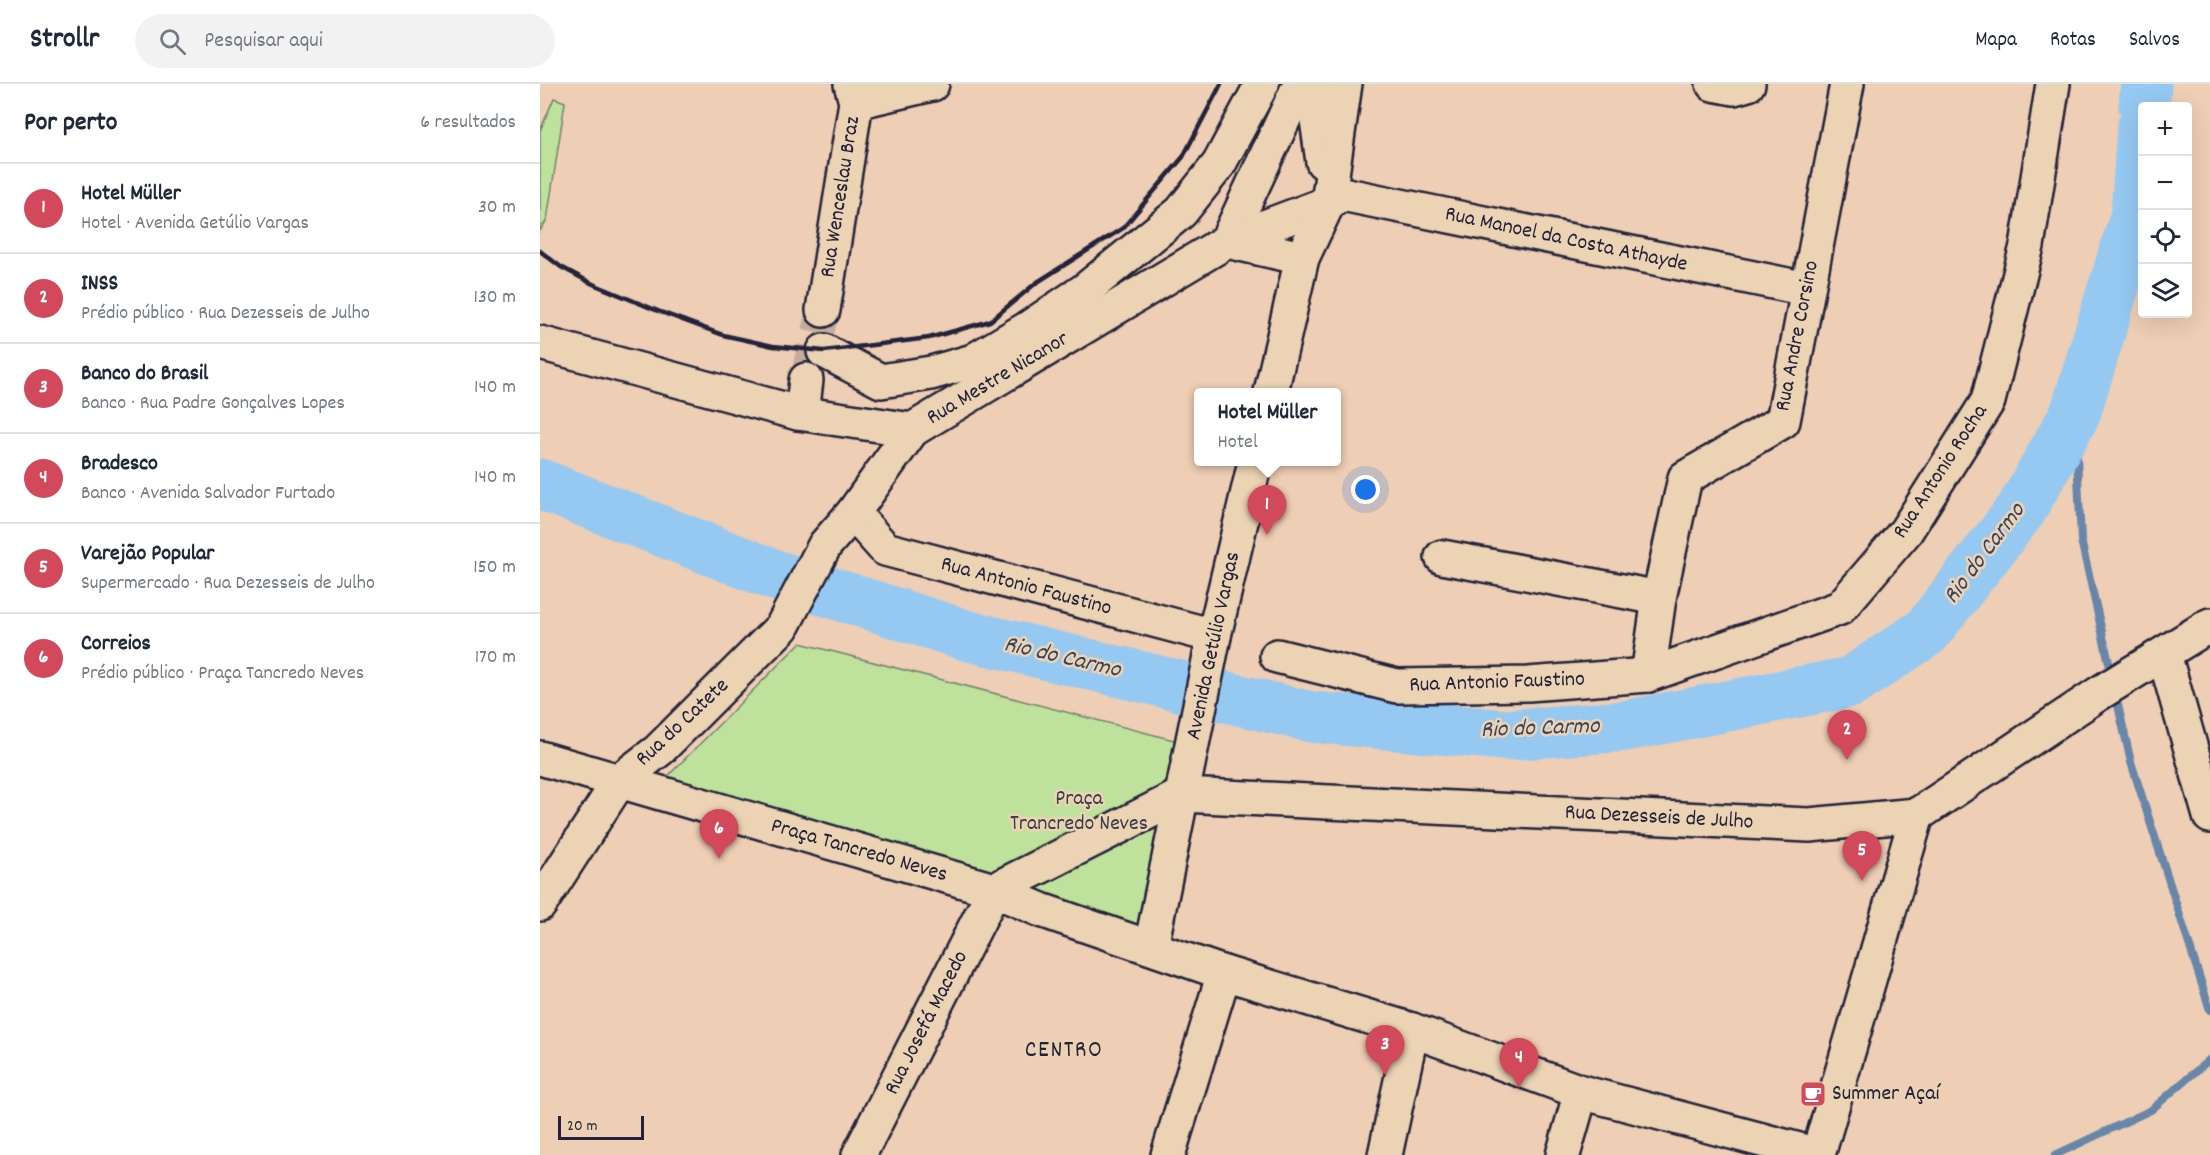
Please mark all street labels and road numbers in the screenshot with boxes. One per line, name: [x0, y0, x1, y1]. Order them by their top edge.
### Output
street label: Rua Wenceslau Braz: [813, 113, 869, 280]
street label: Rua Manoel da Costa Athayde: [1442, 199, 1690, 281]
street label: Rua Andre Corsino: [1768, 258, 1828, 414]
street label: Rua Mestre Nicanor: [921, 324, 1076, 434]
street label: Rua Antonio Rocha: [1886, 398, 1996, 545]
street label: Rua Antonio Faustino: [937, 549, 1115, 625]
street label: Avenida Getúlio Vargas: [1179, 549, 1249, 743]
street label: Rua Antonio Faustino: [1409, 664, 1585, 702]
street label: Rua do Catete: [629, 672, 737, 774]
street label: Rua Dezesseis de Julho: [1564, 798, 1754, 838]
street label: Praça Tancredo Neves: [767, 811, 951, 891]
street label: Rua Josefá Macedo: [877, 946, 977, 1100]

